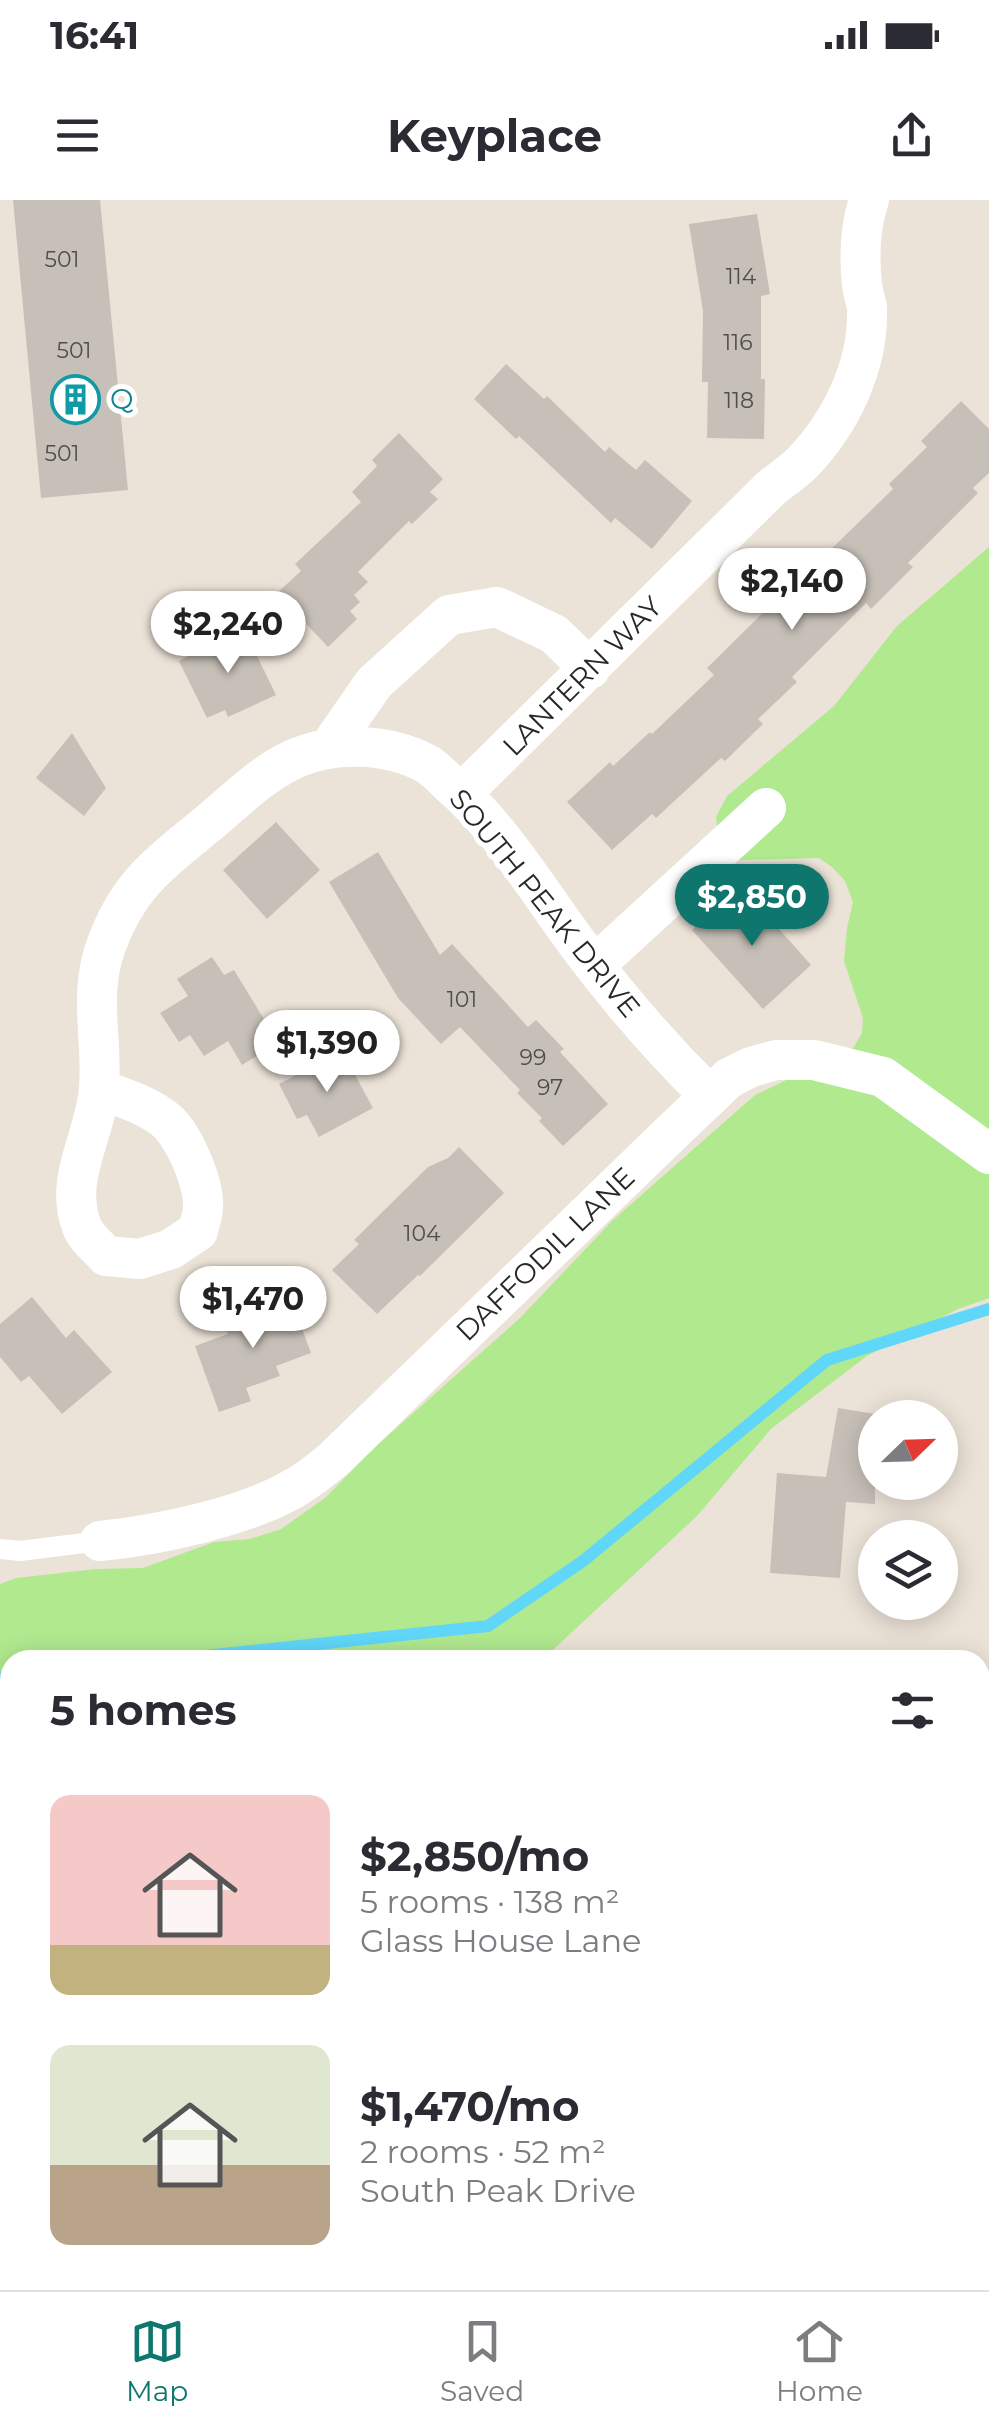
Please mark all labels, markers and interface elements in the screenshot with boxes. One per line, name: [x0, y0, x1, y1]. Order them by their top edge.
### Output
text: 16:41: [50, 12, 139, 59]
icon: menu: [50, 108, 105, 163]
text: Keyplace: [387, 108, 602, 163]
icon: share: [884, 108, 939, 163]
house number: 501: [45, 246, 79, 273]
house number: 114: [726, 263, 757, 290]
house number: 116: [723, 329, 753, 356]
house number: 501: [57, 337, 91, 364]
building icon: Q: [49, 373, 101, 425]
place label: Q: [110, 382, 134, 416]
house number: 118: [724, 387, 754, 414]
house number: 501: [45, 440, 79, 467]
pin: $2,140: [711, 548, 873, 633]
text: $2,140: [740, 561, 844, 600]
street label: LANTERN WAY: [495, 589, 669, 763]
pin: $2,240: [147, 591, 309, 676]
text: $2,240: [173, 604, 283, 643]
street label: SOUTH PEAK DRIVE: [442, 782, 648, 1024]
pin: $2,850: [671, 864, 833, 949]
text: $2,850: [697, 877, 807, 916]
house number: 101: [447, 986, 477, 1013]
pin: $1,390: [246, 1010, 408, 1095]
text: $1,390: [276, 1023, 378, 1062]
house number: 99: [520, 1044, 546, 1071]
house number: 97: [537, 1074, 563, 1101]
street label: DAFFODIL LANE: [449, 1160, 641, 1348]
house number: 104: [403, 1220, 441, 1247]
pin: $1,470: [172, 1266, 334, 1351]
text: $1,470: [202, 1279, 304, 1318]
north arrow: [858, 1400, 958, 1500]
map controls: [858, 1400, 958, 1620]
button: layers: [858, 1520, 958, 1620]
icon: filters: [885, 1683, 940, 1738]
text: 5 homes: [50, 1684, 237, 1736]
text: $2,850/mo: [360, 1830, 589, 1882]
icon: home: [130, 1835, 250, 1955]
text: 5 rooms · 138 m²: [360, 1882, 620, 1921]
text: Glass House Lane: [360, 1921, 641, 1960]
text: $1,470/mo: [360, 2080, 579, 2132]
icon: home: [130, 2085, 250, 2205]
text: 2 rooms · 52 m²: [360, 2132, 606, 2171]
text: South Peak Drive: [360, 2171, 636, 2210]
tab: Map: [126, 2314, 188, 2408]
tab: Saved: [440, 2314, 524, 2408]
tab: Home: [776, 2314, 863, 2408]

